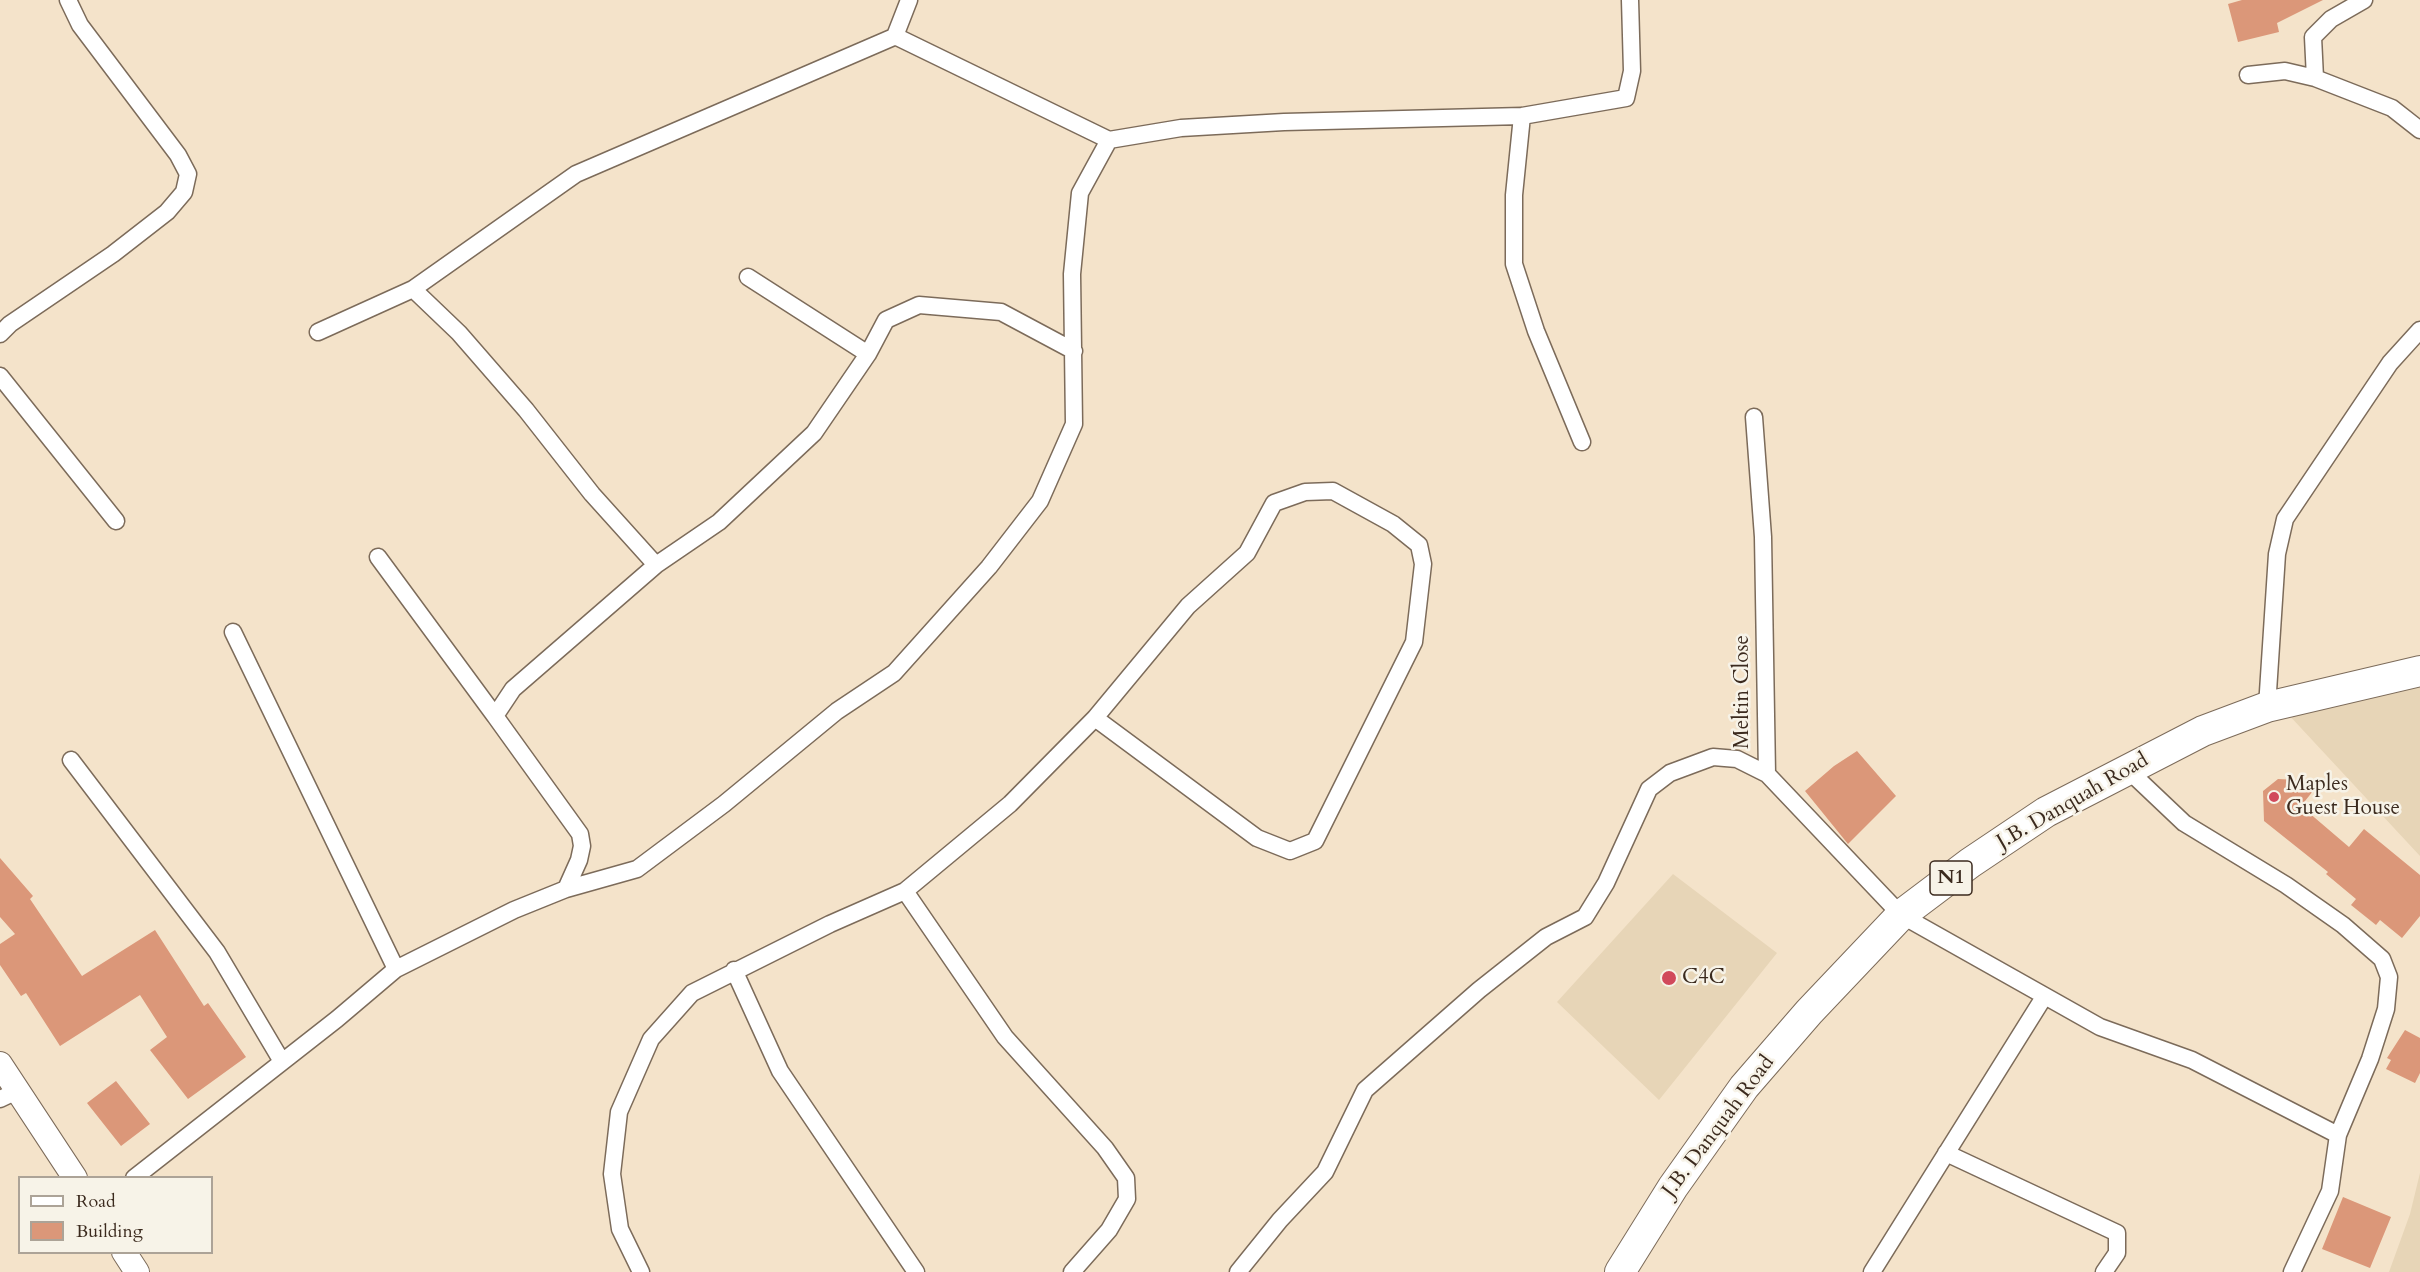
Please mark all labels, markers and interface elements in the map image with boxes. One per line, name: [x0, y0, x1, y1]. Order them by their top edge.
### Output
street label: Meltin Close: [1730, 635, 1756, 749]
street label: J.B. Danquah Road: [1993, 748, 2153, 856]
place label: Maples Guest House: [2286, 772, 2400, 822]
marker: Maples Guest House: [2267, 790, 2281, 804]
road number: N1: [1930, 861, 1972, 895]
place label: C4C: [1682, 965, 1725, 991]
marker: C4C: [1660, 969, 1678, 987]
street label: J.B. Danquah Road: [1658, 1051, 1780, 1203]
legend: [18, 1176, 213, 1254]
text: Road: [76, 1189, 116, 1214]
text: Building: [76, 1219, 143, 1244]

